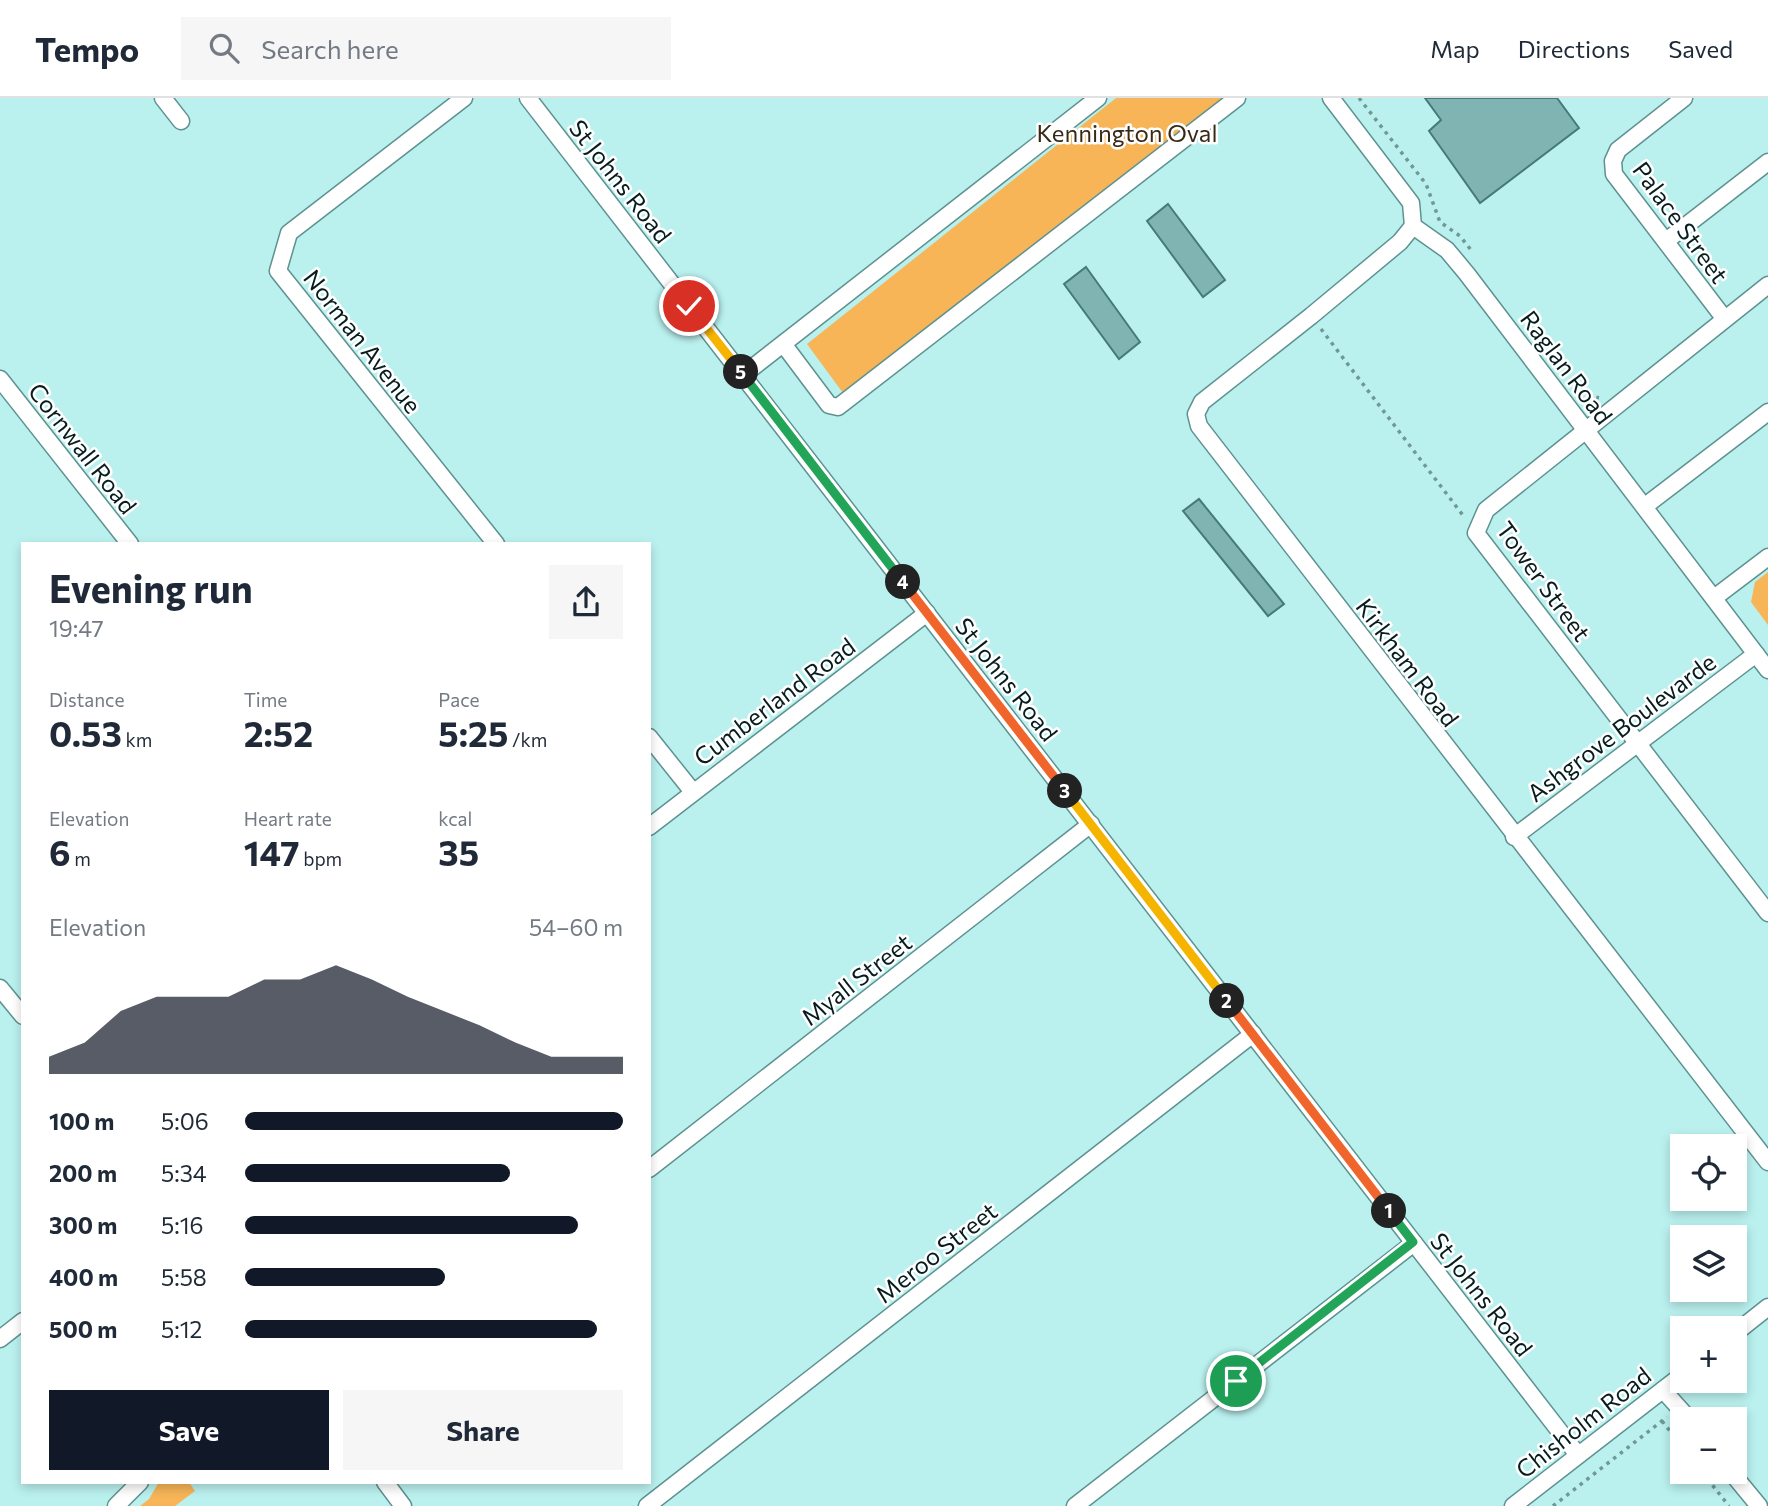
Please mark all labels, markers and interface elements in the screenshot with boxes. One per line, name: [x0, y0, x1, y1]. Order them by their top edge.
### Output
search box: [181, 17, 671, 80]
text: Tempo: [35, 28, 139, 69]
icon: search: [205, 29, 243, 67]
text: Search here: [261, 33, 399, 64]
text: Map: [1430, 34, 1480, 63]
text: Directions: [1518, 34, 1630, 63]
text: Saved: [1668, 34, 1733, 63]
street label: St Johns Road: [564, 113, 678, 249]
park label: Kennington Oval: [1036, 118, 1218, 147]
street label: Palace Street: [1627, 156, 1735, 289]
street label: Norman Avenue: [298, 264, 428, 418]
pin: [659, 276, 719, 336]
icon: check: [670, 287, 708, 325]
street label: Raglan Road: [1515, 305, 1619, 429]
pin: 5: [724, 354, 758, 390]
text: 5: [735, 360, 746, 383]
street label: Cornwall Road: [23, 377, 143, 519]
street label: Tower Street: [1491, 515, 1597, 647]
text: Evening run: [49, 564, 253, 611]
pin: 4: [886, 564, 920, 600]
button: share: [549, 565, 623, 639]
text: 4: [897, 570, 908, 593]
street label: Kirkham Road: [1350, 592, 1466, 732]
street label: St Johns Road: [950, 611, 1064, 747]
text: 19:47: [49, 614, 104, 642]
street label: Cumberland Road: [688, 631, 860, 771]
street label: Ashgrove Boulevarde: [1521, 647, 1721, 807]
text: Distance: [49, 688, 125, 711]
text: Time: [244, 688, 287, 711]
text: Pace: [438, 688, 480, 711]
text: 0.53: [49, 711, 122, 754]
text: 2:52: [244, 711, 313, 754]
text: 5:25: [438, 711, 508, 754]
text: km: [122, 728, 152, 751]
text: /km: [508, 728, 547, 751]
pin: 3: [1048, 774, 1082, 808]
text: 3: [1059, 779, 1070, 802]
text: Elevation: [49, 807, 129, 830]
text: Heart rate: [244, 807, 332, 830]
text: kcal: [438, 807, 472, 830]
text: 6: [49, 830, 71, 873]
text: 147: [244, 830, 300, 873]
text: 35: [438, 830, 479, 873]
text: m: [71, 847, 91, 870]
text: bpm: [300, 847, 342, 870]
text: Elevation: [49, 913, 146, 941]
text: 54–60 m: [529, 913, 623, 941]
street label: Myall Street: [795, 927, 917, 1031]
pin: 2: [1210, 984, 1244, 1018]
text: 2: [1221, 989, 1232, 1012]
text: 100 m: [49, 1107, 114, 1135]
text: 5:06: [161, 1107, 209, 1135]
map controls: [1670, 1134, 1747, 1484]
button: locate: [1670, 1134, 1747, 1211]
text: 200 m: [49, 1159, 117, 1187]
text: 5:34: [161, 1159, 207, 1187]
pin: 1: [1372, 1194, 1406, 1228]
street label: Meroo Street: [870, 1196, 1003, 1308]
text: 1: [1384, 1199, 1393, 1222]
text: 300 m: [49, 1211, 117, 1239]
text: 5:16: [161, 1211, 203, 1239]
button: layers: [1670, 1225, 1747, 1302]
street label: St Johns Road: [1425, 1226, 1539, 1362]
text: 400 m: [49, 1263, 118, 1291]
text: 5:58: [161, 1263, 207, 1291]
text: 500 m: [49, 1315, 117, 1343]
text: 5:12: [161, 1315, 202, 1343]
button: +: [1670, 1316, 1747, 1393]
pin: [1206, 1351, 1266, 1411]
street label: Chisholm Road: [1510, 1360, 1656, 1484]
icon: arrive: [1217, 1362, 1255, 1400]
button: Save: [49, 1390, 329, 1470]
button: Share: [343, 1390, 623, 1470]
button: −: [1670, 1407, 1747, 1484]

